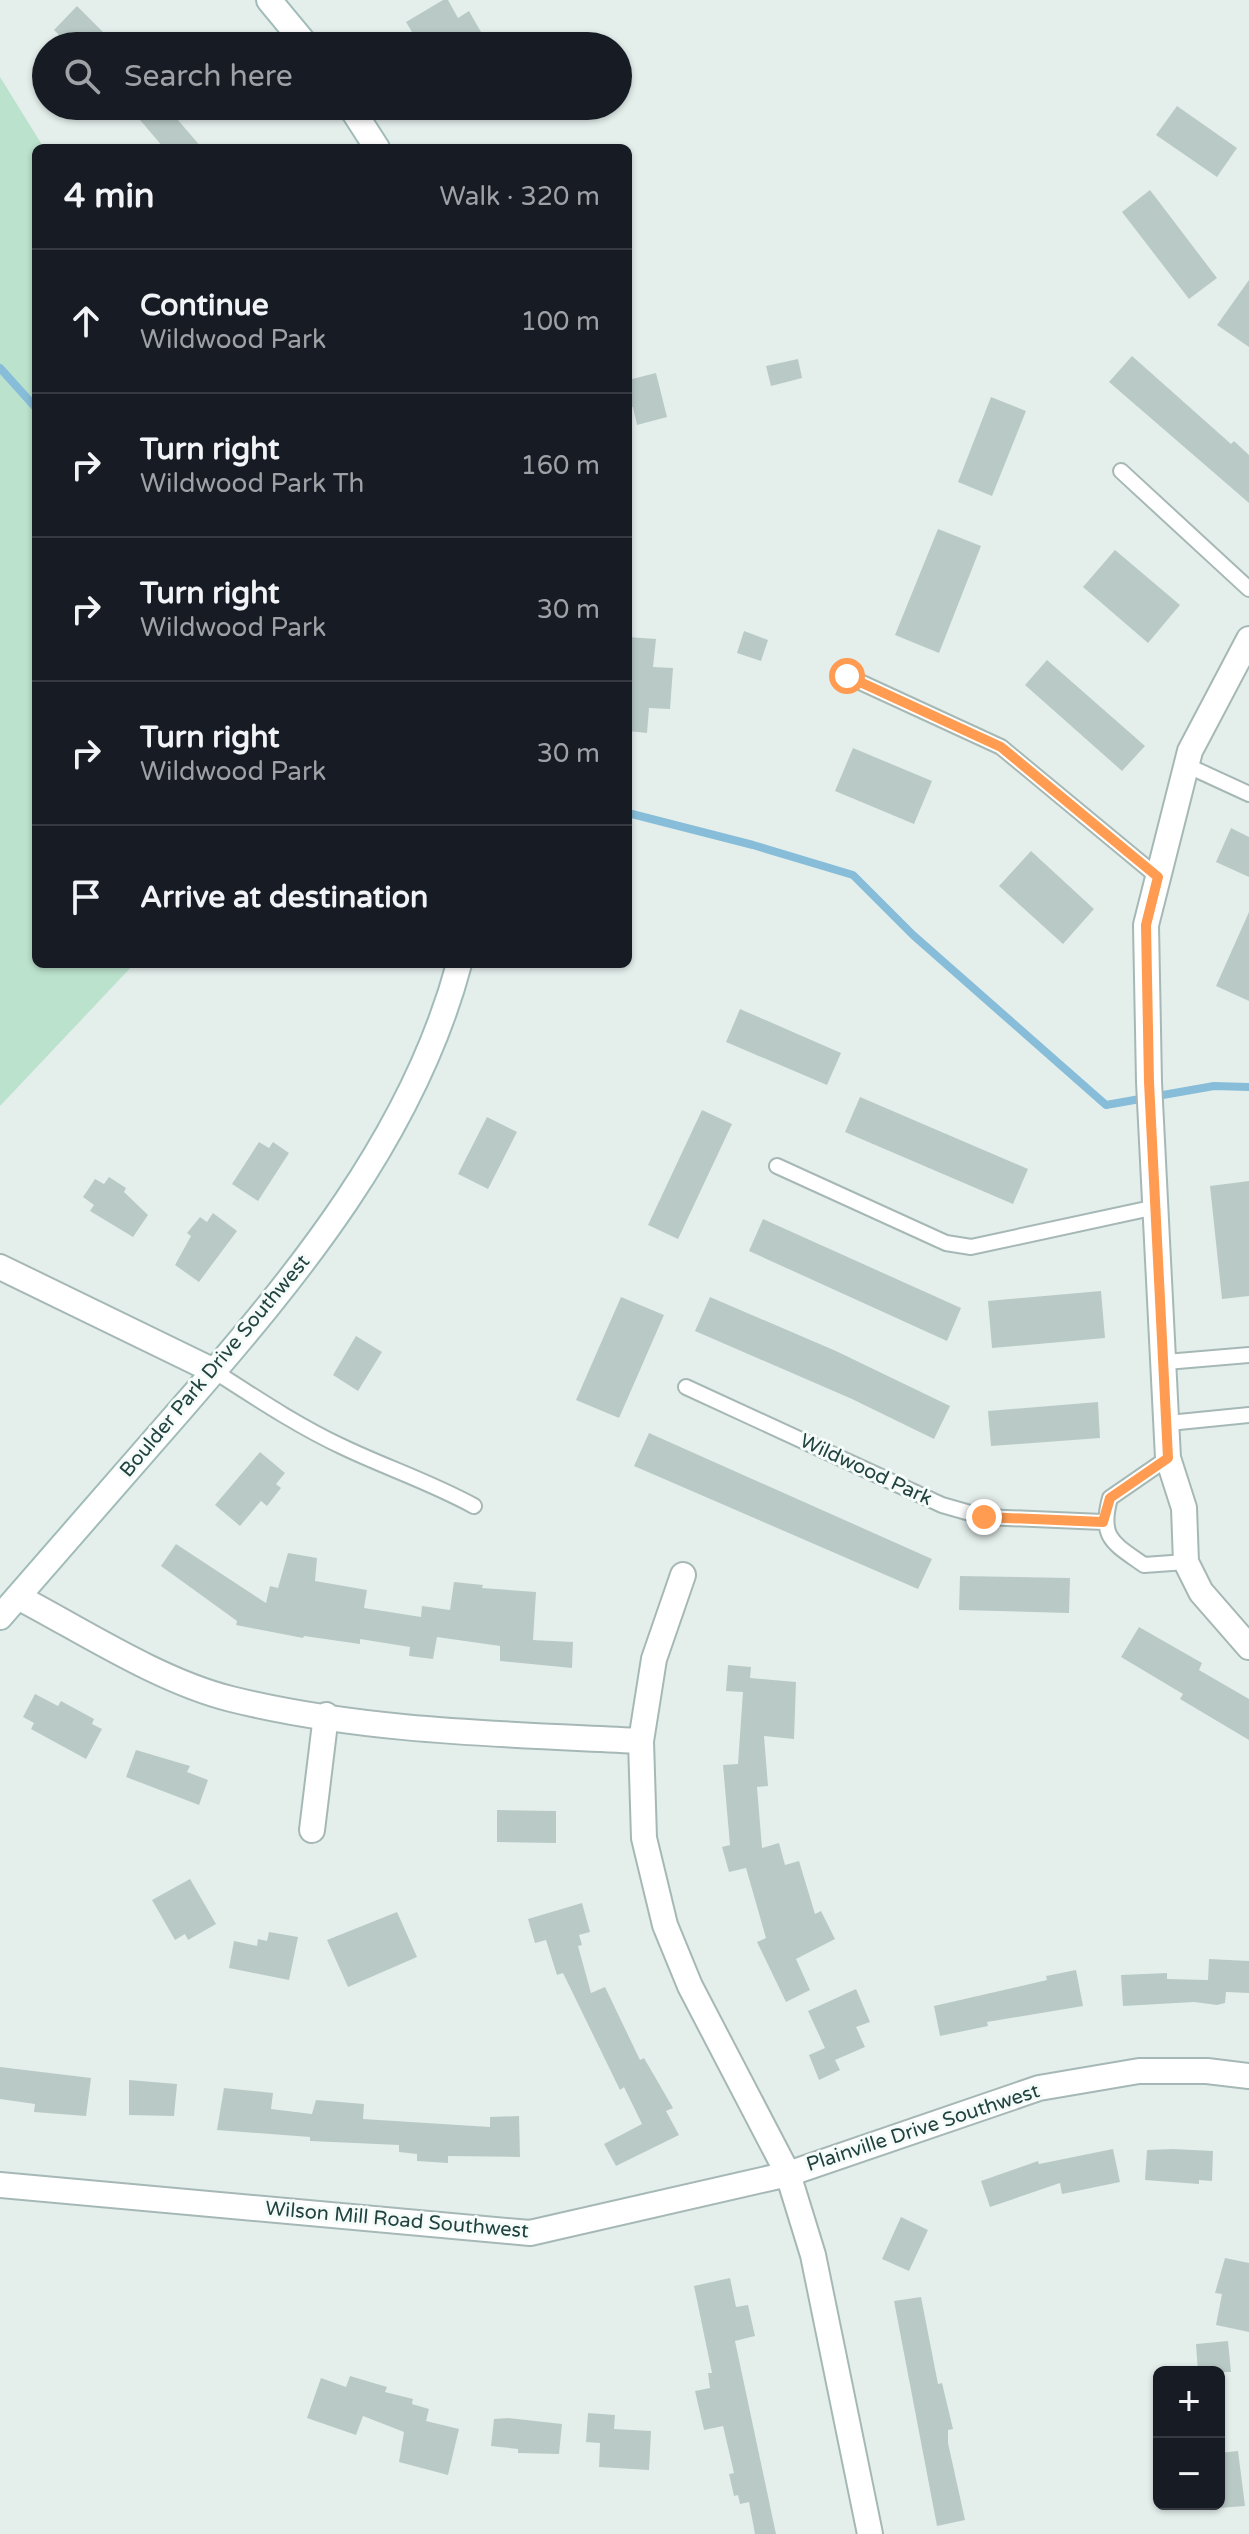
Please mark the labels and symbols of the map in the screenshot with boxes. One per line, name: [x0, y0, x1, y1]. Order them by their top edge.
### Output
route start: [829, 658, 865, 694]
street label: Boulder Park Drive Southwest: [115, 1250, 315, 1482]
street label: Wildwood Park: [796, 1429, 936, 1511]
route end: [966, 1499, 1002, 1535]
street label: Plainville Drive Southwest: [803, 2079, 1043, 2177]
street label: Wilson Mill Road Southwest: [264, 2197, 530, 2244]

